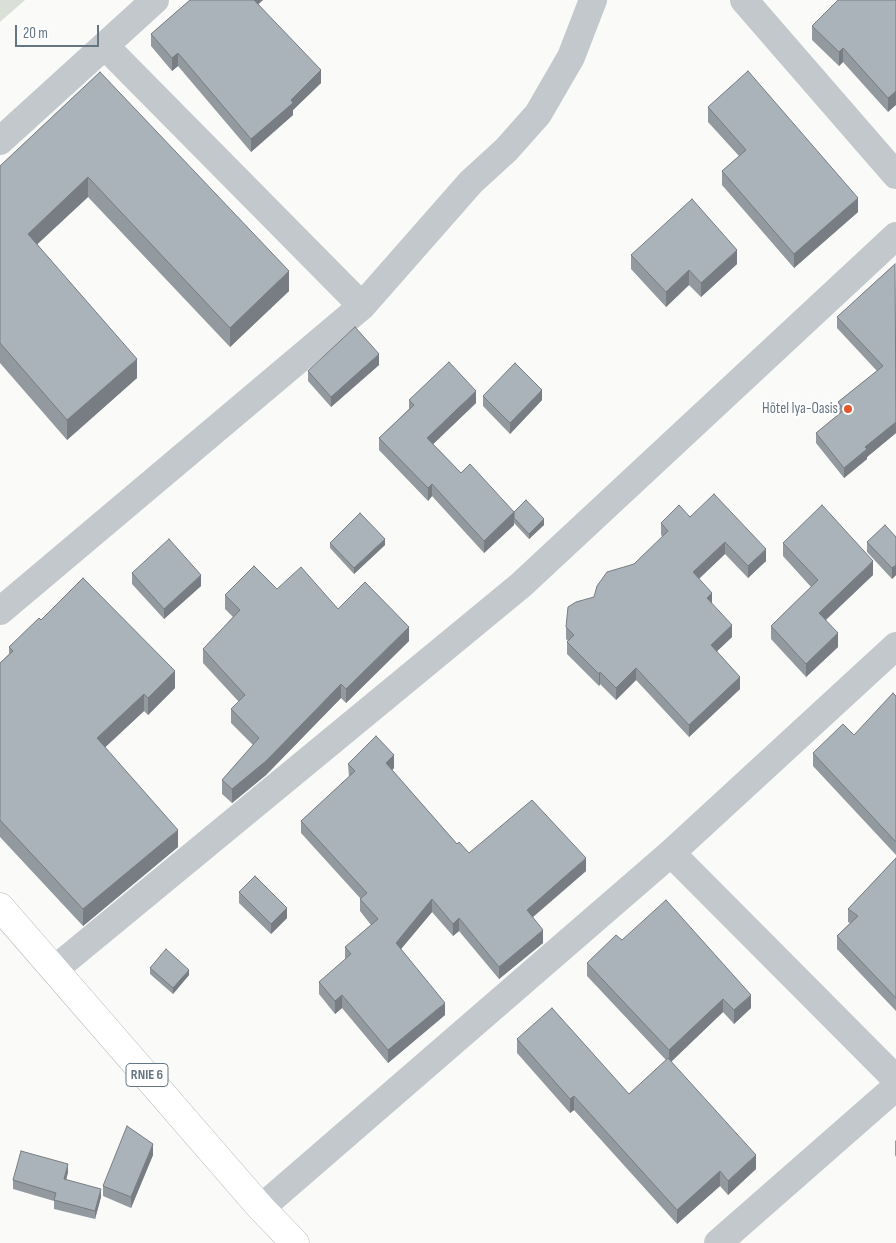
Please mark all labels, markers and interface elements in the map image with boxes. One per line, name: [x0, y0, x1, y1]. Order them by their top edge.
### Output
scale bar: [18, 15, 101, 47]
text: 20 m: [23, 24, 48, 43]
place label: Hôtel Iya-Oasis: [762, 400, 838, 418]
marker: Hôtel Iya-Oasis: [842, 403, 854, 415]
road number: RNIE 6: [126, 1064, 168, 1086]

